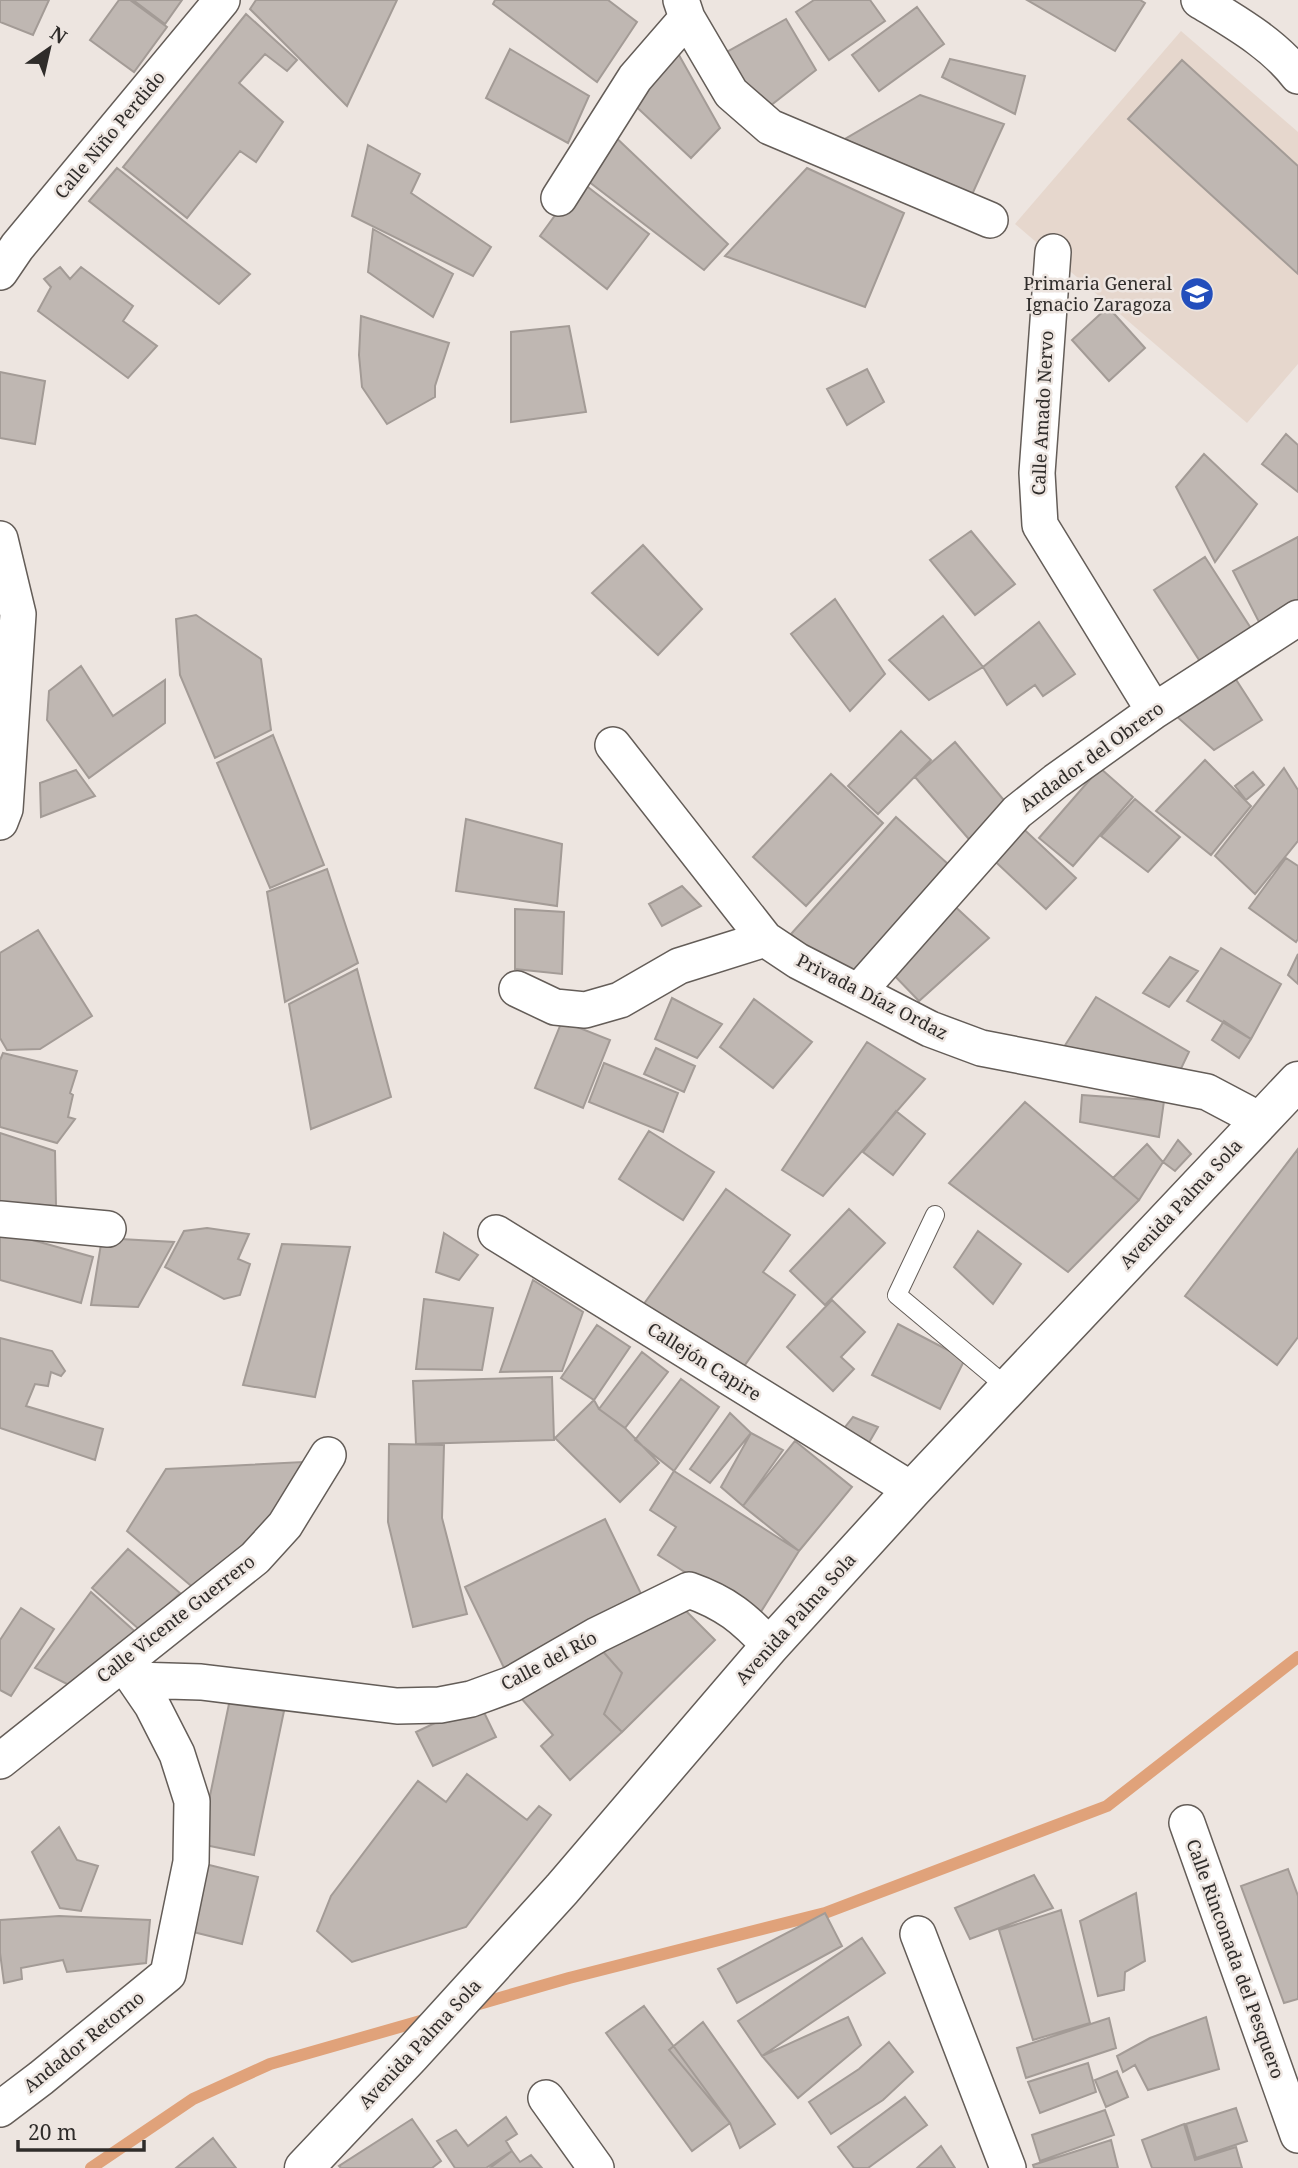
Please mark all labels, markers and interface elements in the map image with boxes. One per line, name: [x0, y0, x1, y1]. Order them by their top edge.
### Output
north arrow: [14, 14, 84, 84]
text: N: [45, 20, 72, 50]
street label: Calle Niño Perdido: [49, 65, 170, 203]
place label: Primaria General Ignacio Zaragoza: [1023, 271, 1172, 316]
school or university icon: Primaria General Ignacio Zaragoza: [1178, 275, 1216, 313]
street label: Calle Amado Nervo: [1026, 330, 1058, 496]
street label: Andador del Obrero: [1015, 696, 1168, 817]
street label: Privada Díaz Ordaz: [793, 948, 952, 1045]
street label: Avenida Palma Sola: [1114, 1133, 1247, 1273]
street label: Callejón Capire: [643, 1316, 766, 1406]
street label: Avenida Palma Sola: [730, 1547, 861, 1689]
street label: Calle Vicente Guerrero: [91, 1549, 259, 1688]
street label: Calle del Río: [496, 1625, 601, 1695]
street label: Calle Rinconada del Pesquero: [1181, 1836, 1291, 2082]
street label: Avenida Palma Sola: [353, 1973, 486, 2113]
street label: Andador Retorno: [18, 1985, 149, 2097]
scale bar: [18, 2108, 144, 2152]
text: 20 m: [28, 2118, 77, 2146]

